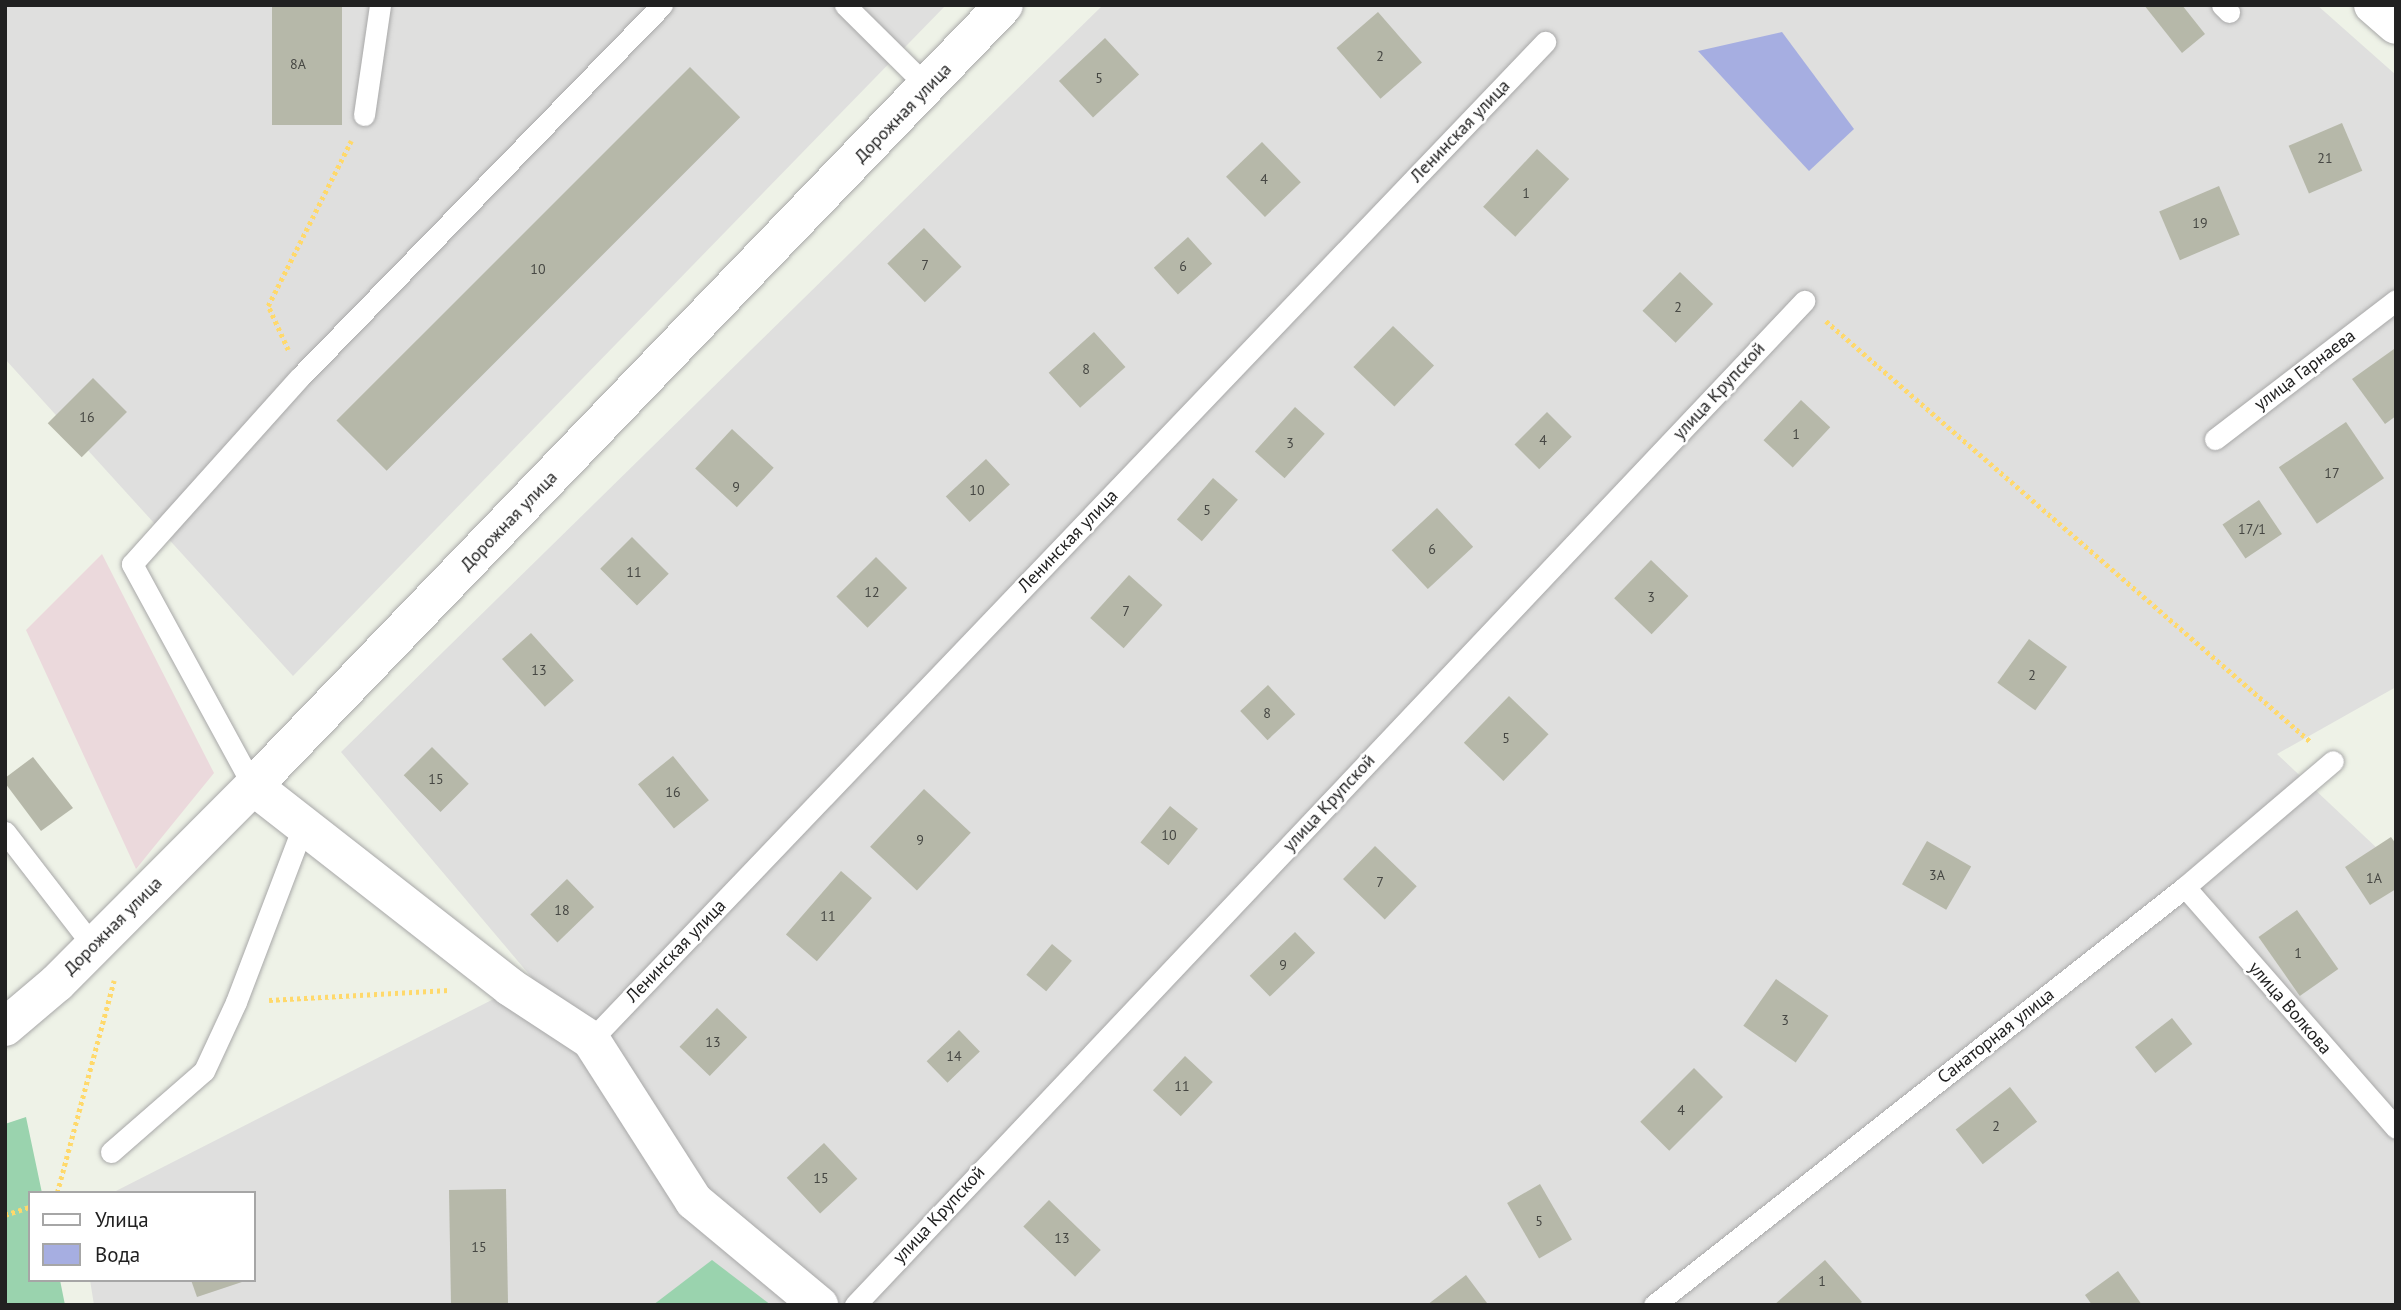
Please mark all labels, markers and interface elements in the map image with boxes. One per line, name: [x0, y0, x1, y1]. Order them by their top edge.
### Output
house number: 2: [1376, 48, 1384, 64]
house number: 8А: [290, 56, 306, 72]
street label: Дорожная улица: [850, 59, 956, 167]
house number: 5: [1095, 70, 1103, 86]
street label: Ленинская улица: [1406, 75, 1514, 187]
house number: 21: [2317, 150, 2333, 166]
house number: 4: [1260, 171, 1268, 187]
house number: 1: [1522, 185, 1530, 201]
house number: 19: [2192, 215, 2208, 231]
house number: 7: [921, 257, 929, 273]
house number: 6: [1179, 258, 1187, 274]
house number: 10: [530, 261, 546, 277]
house number: 2: [1674, 299, 1682, 315]
street label: улица Гарнаева: [2250, 325, 2360, 415]
street label: улица Крупской: [1668, 338, 1770, 444]
house number: 8: [1082, 361, 1090, 377]
house number: 16: [79, 409, 95, 425]
house number: 1: [1792, 426, 1800, 442]
house number: 4: [1539, 432, 1547, 448]
house number: 3: [1286, 435, 1294, 451]
house number: 17: [2324, 465, 2340, 481]
street label: Дорожная улица: [456, 467, 562, 575]
house number: 9: [732, 479, 740, 495]
house number: 10: [969, 482, 985, 498]
street label: Ленинская улица: [1014, 485, 1122, 597]
house number: 5: [1203, 502, 1211, 518]
house number: 17/1: [2238, 521, 2266, 537]
house number: 6: [1428, 541, 1436, 557]
house number: 11: [626, 564, 642, 580]
house number: 12: [864, 584, 880, 600]
house number: 3: [1647, 589, 1655, 605]
house number: 7: [1122, 603, 1130, 619]
house number: 13: [531, 662, 547, 678]
house number: 2: [2028, 667, 2036, 683]
house number: 8: [1263, 705, 1271, 721]
house number: 5: [1502, 730, 1510, 746]
street label: улица Крупской: [1278, 750, 1380, 856]
house number: 15: [428, 771, 444, 787]
house number: 16: [665, 784, 681, 800]
house number: 10: [1161, 827, 1177, 843]
house number: 9: [916, 832, 924, 848]
house number: 3А: [1929, 867, 1945, 883]
house number: 1А: [2366, 870, 2382, 886]
street label: Дорожная улица: [59, 872, 167, 980]
house number: 7: [1376, 874, 1384, 890]
street label: Ленинская улица: [622, 895, 730, 1007]
house number: 18: [554, 902, 570, 918]
house number: 11: [820, 908, 836, 924]
house number: 1: [2294, 945, 2302, 961]
house number: 9: [1279, 957, 1287, 973]
street label: улица Волкова: [2244, 957, 2336, 1059]
street label: Санаторная улица: [1933, 984, 2059, 1088]
house number: 3: [1781, 1012, 1789, 1028]
house number: 13: [705, 1034, 721, 1050]
house number: 14: [946, 1048, 962, 1064]
house number: 11: [1174, 1078, 1190, 1094]
house number: 4: [1677, 1102, 1685, 1118]
house number: 2: [1992, 1118, 2000, 1134]
street label: улица Крупской: [888, 1162, 990, 1268]
house number: 15: [813, 1170, 829, 1186]
legend: [28, 1191, 256, 1282]
text: Улица: [95, 1206, 149, 1233]
house number: 5: [1535, 1213, 1543, 1229]
house number: 13: [1054, 1230, 1070, 1246]
house number: 15: [471, 1239, 487, 1255]
text: Вода: [95, 1241, 140, 1268]
house number: 1: [1818, 1273, 1826, 1289]

